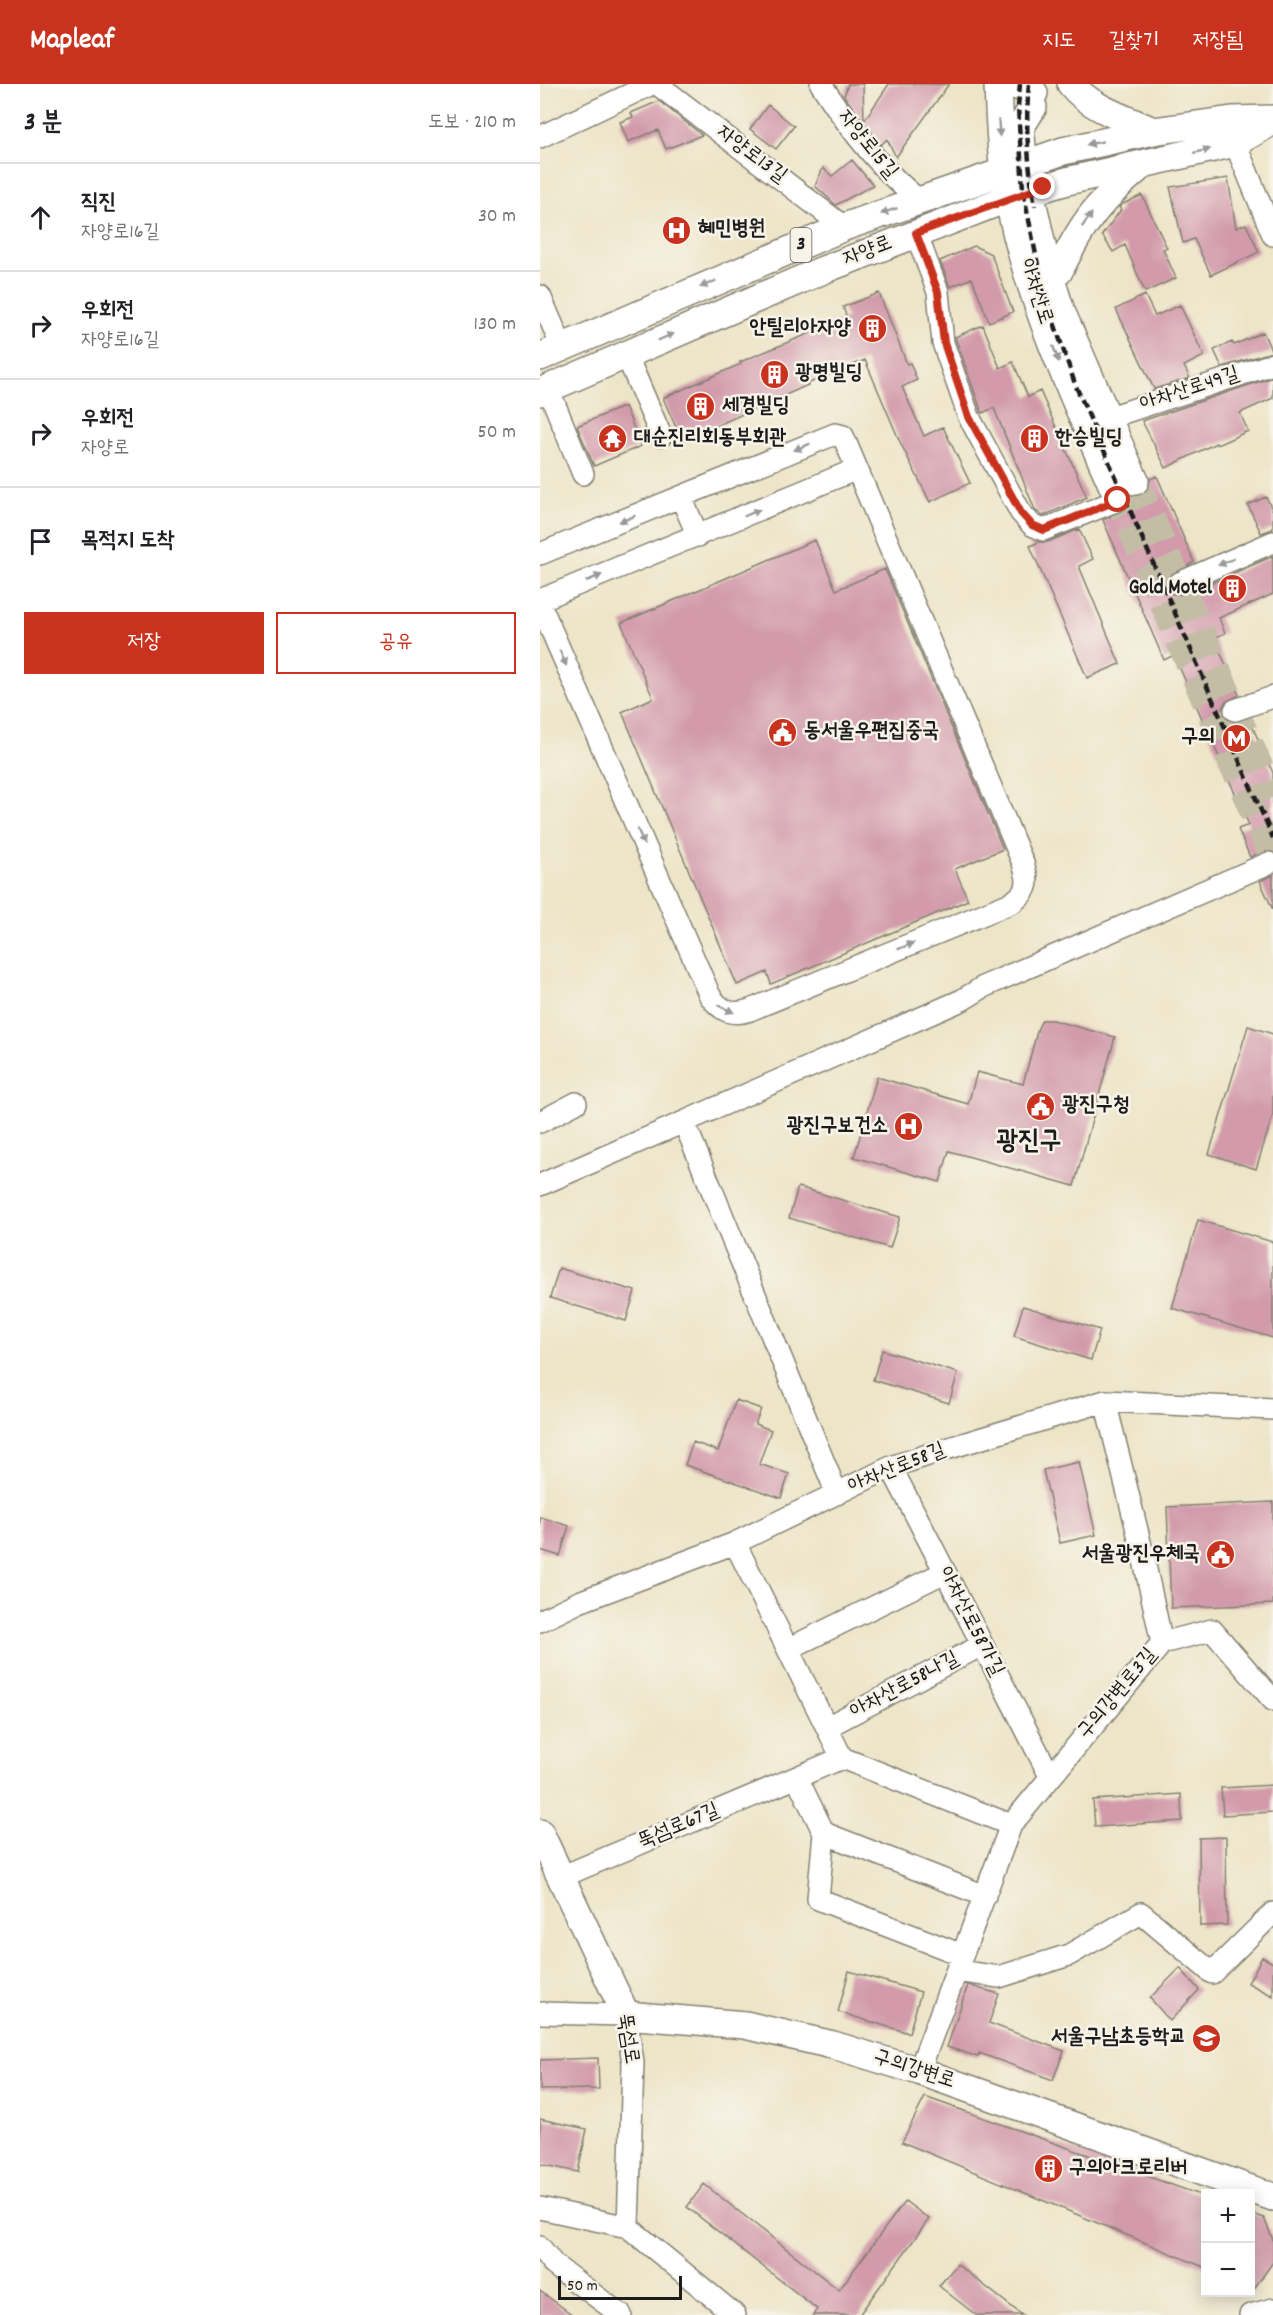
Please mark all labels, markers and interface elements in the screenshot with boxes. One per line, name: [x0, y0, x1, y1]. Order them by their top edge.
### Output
text: Mapleaf: [30, 22, 114, 62]
text: 지도: [1042, 27, 1076, 57]
text: 길찾기: [1109, 27, 1159, 57]
text: 저장됨: [1192, 27, 1243, 57]
street label: 자양로15길: [830, 104, 904, 186]
text: 3 분: [24, 105, 62, 142]
text: 도보 · 210 m: [428, 109, 516, 137]
street label: 자양로13길: [709, 118, 793, 192]
one-way arrow: [995, 118, 1004, 137]
one-way arrow: [1086, 139, 1105, 149]
one-way arrow: [1193, 145, 1211, 155]
route end: [1029, 173, 1055, 199]
text: 직진: [81, 188, 116, 219]
icon: ahead: [24, 201, 57, 234]
text: 30 m: [478, 203, 516, 231]
one-way arrow: [880, 207, 898, 217]
one-way arrow: [1081, 212, 1093, 228]
hospital icon: 혜민병원: [661, 214, 693, 246]
place label: 혜민병원: [697, 215, 766, 245]
text: 자양로16길: [81, 219, 160, 247]
road number: 3: [790, 228, 812, 262]
street label: 자양로: [839, 229, 897, 275]
street label: 아차산로: [1010, 255, 1060, 329]
one-way arrow: [699, 279, 717, 289]
text: 우회전: [81, 296, 134, 327]
icon: right: [24, 309, 57, 342]
text: 130 m: [474, 311, 516, 339]
building icon: 안틸리아자양: [856, 313, 888, 345]
place label: 안틸리아자양: [750, 314, 851, 344]
text: 자양로16길: [81, 327, 160, 355]
one-way arrow: [657, 332, 675, 341]
one-way arrow: [1052, 345, 1062, 363]
building icon: 광명빌딩: [758, 358, 790, 390]
place label: 광명빌딩: [795, 359, 863, 389]
street label: 아차산로49길: [1136, 360, 1244, 420]
building icon: 세경빌딩: [685, 391, 717, 423]
place label: 세경빌딩: [722, 392, 790, 422]
text: 우회전: [81, 404, 134, 435]
icon: right: [24, 417, 57, 450]
text: 50 m: [478, 419, 516, 447]
temple icon: 대순진리회동부회관: [597, 423, 629, 455]
building icon: 한승빌딩: [1018, 423, 1050, 455]
place label: 대순진리회동부회관: [634, 424, 786, 454]
place label: 한승빌딩: [1054, 424, 1123, 454]
text: 자양로: [81, 435, 129, 463]
one-way arrow: [793, 443, 811, 452]
route start: [1104, 486, 1130, 512]
one-way arrow: [743, 509, 760, 518]
one-way arrow: [618, 515, 636, 524]
icon: arrive: [24, 525, 57, 558]
text: 목적지 도착: [81, 526, 175, 557]
one-way arrow: [1217, 557, 1235, 567]
one-way arrow: [585, 573, 603, 582]
building icon: Gold Motel: [1217, 573, 1249, 605]
place label: Gold Motel: [1129, 574, 1213, 604]
button: 저장: [24, 612, 264, 674]
button: 공유: [276, 612, 516, 674]
one-way arrow: [559, 649, 569, 667]
public building icon: 동서울우편집중국: [767, 716, 799, 748]
place label: 동서울우편집중국: [804, 717, 939, 747]
metro station icon: 구의: [1220, 722, 1252, 754]
place label: 구의: [1181, 723, 1215, 753]
one-way arrow: [637, 828, 646, 846]
one-way arrow: [897, 941, 915, 950]
one-way arrow: [717, 1004, 735, 1014]
public building icon: 광진구청: [1025, 1090, 1057, 1122]
place label: 광진구청: [1062, 1091, 1130, 1121]
hospital icon: 광진구보건소: [893, 1111, 925, 1143]
place label: 광진구보건소: [787, 1112, 888, 1142]
district label: 광진구: [996, 1123, 1062, 1162]
street label: 아차산로58길: [844, 1436, 950, 1502]
public building icon: 서울광진우체국: [1205, 1539, 1237, 1571]
place label: 서울광진우체국: [1082, 1540, 1200, 1570]
street label: 아차산로58가길: [929, 1562, 1011, 1682]
street label: 구의강변로3길: [1071, 1642, 1165, 1746]
street label: 아차산로58나길: [845, 1645, 965, 1727]
street label: 뚝섬로67길: [634, 1796, 724, 1858]
street label: 뚝섬로: [608, 2012, 646, 2066]
school or university icon: 서울구남초등학교: [1191, 2022, 1223, 2054]
place label: 서울구남초등학교: [1051, 2023, 1186, 2053]
street label: 구의강변로: [869, 2043, 959, 2097]
building icon: 구의아크로리버: [1032, 2153, 1064, 2185]
place label: 구의아크로리버: [1069, 2154, 1187, 2184]
map controls: [1201, 2189, 1255, 2297]
button: +: [1201, 2189, 1255, 2243]
button: −: [1201, 2243, 1255, 2297]
scale bar: [558, 2273, 682, 2300]
text: 50 m: [567, 2275, 598, 2298]

